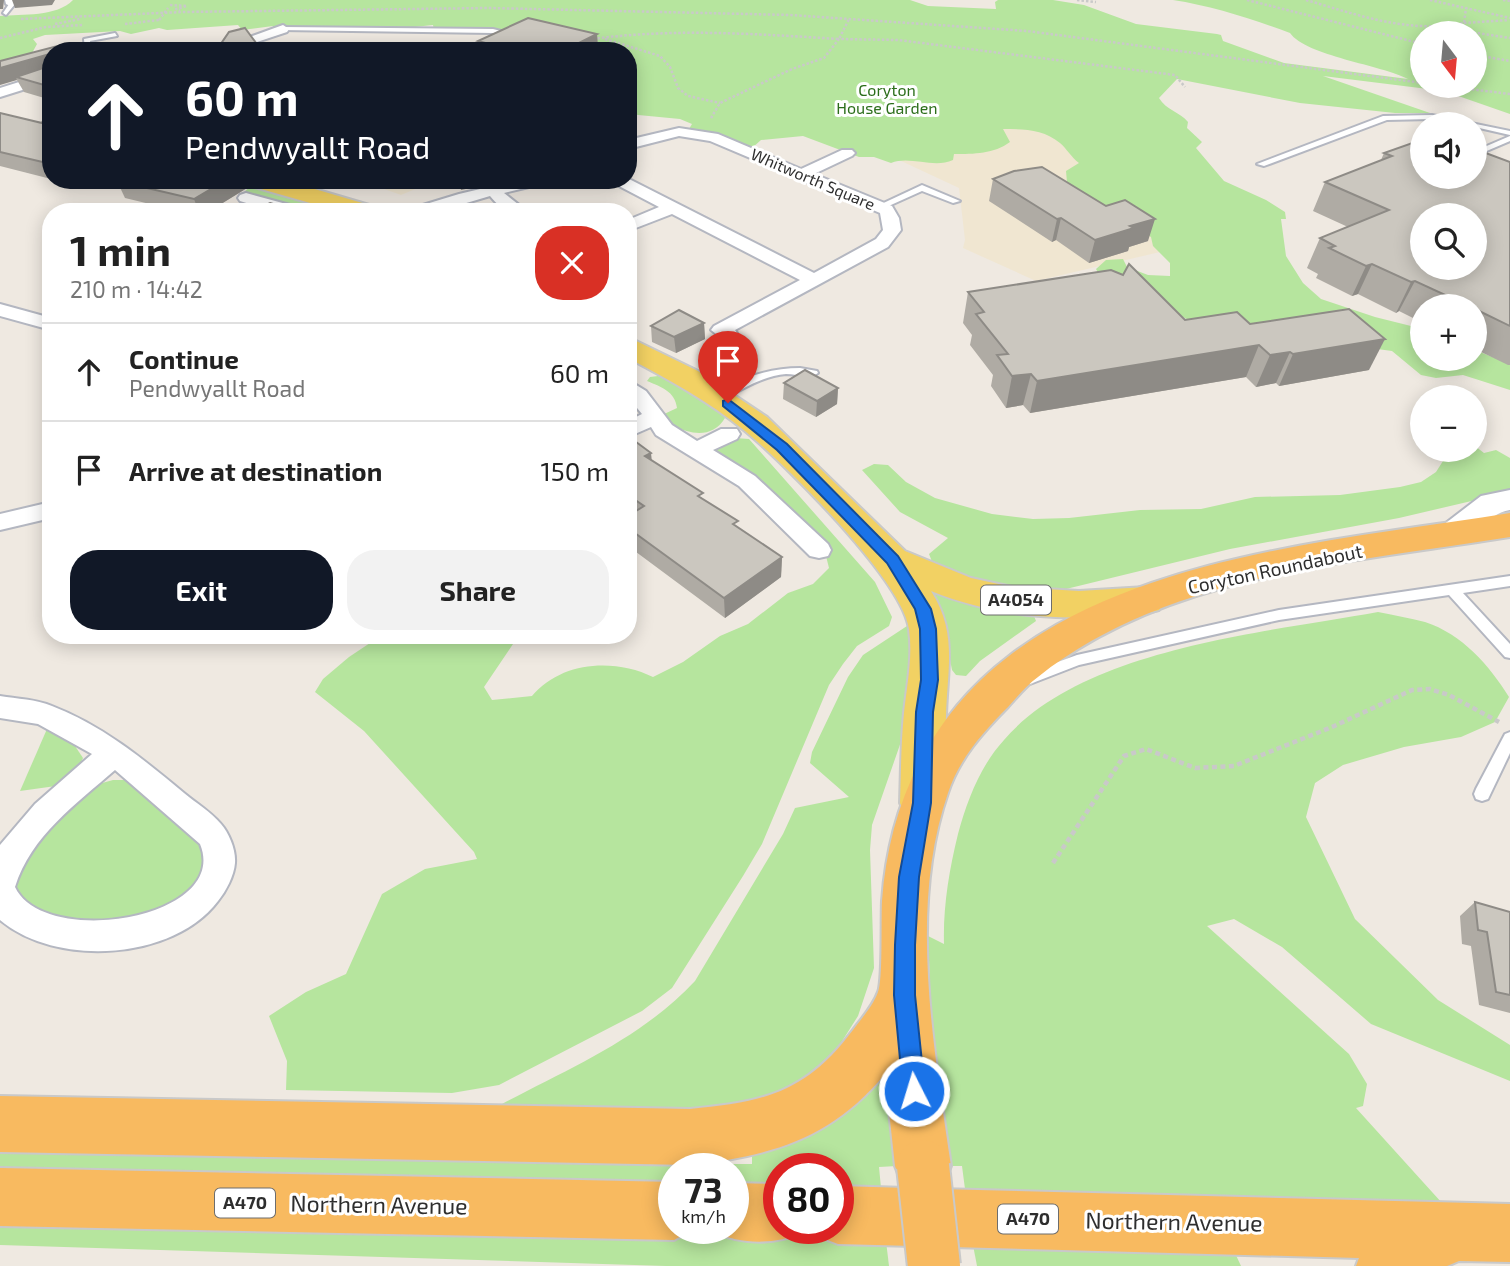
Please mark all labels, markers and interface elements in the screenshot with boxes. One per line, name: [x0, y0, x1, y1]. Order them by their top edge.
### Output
north arrow: [1410, 21, 1488, 98]
map controls: [1410, 21, 1487, 462]
text: 60 m: [185, 67, 299, 126]
icon: ahead: [70, 70, 161, 161]
park label: Coryton House Garden: [836, 80, 938, 117]
button: sound: [1410, 112, 1487, 189]
text: Pendwyallt Road: [185, 127, 430, 165]
street label: Whitworth Square: [748, 144, 878, 213]
button: search: [1410, 203, 1487, 280]
text: 1 min: [70, 224, 171, 274]
button: close: [535, 226, 609, 300]
text: 210 m · 14:42: [70, 275, 203, 303]
button: +: [1410, 294, 1487, 371]
pin: [698, 331, 758, 403]
icon: arrive: [709, 342, 747, 380]
text: Continue: [129, 343, 239, 374]
icon: ahead: [70, 353, 108, 391]
text: 60 m: [550, 357, 609, 388]
text: Pendwyallt Road: [129, 374, 305, 402]
button: −: [1410, 385, 1487, 462]
icon: arrive: [70, 451, 108, 489]
text: Arrive at destination: [129, 455, 382, 486]
text: 150 m: [540, 455, 609, 486]
street label: Coryton Roundabout: [1185, 539, 1364, 598]
button: Exit: [70, 550, 333, 630]
button: Share: [347, 550, 609, 630]
road number: A4054: [981, 586, 1051, 614]
position arrow: [877, 1054, 951, 1128]
speed limit sign: 80: [763, 1153, 854, 1244]
text: 73: [684, 1168, 723, 1210]
road number: A470: [215, 1188, 275, 1218]
street label: Northern Avenue: [290, 1188, 468, 1220]
road number: A470: [998, 1204, 1058, 1234]
text: km/h: [681, 1205, 726, 1227]
street label: Northern Avenue: [1085, 1205, 1263, 1237]

